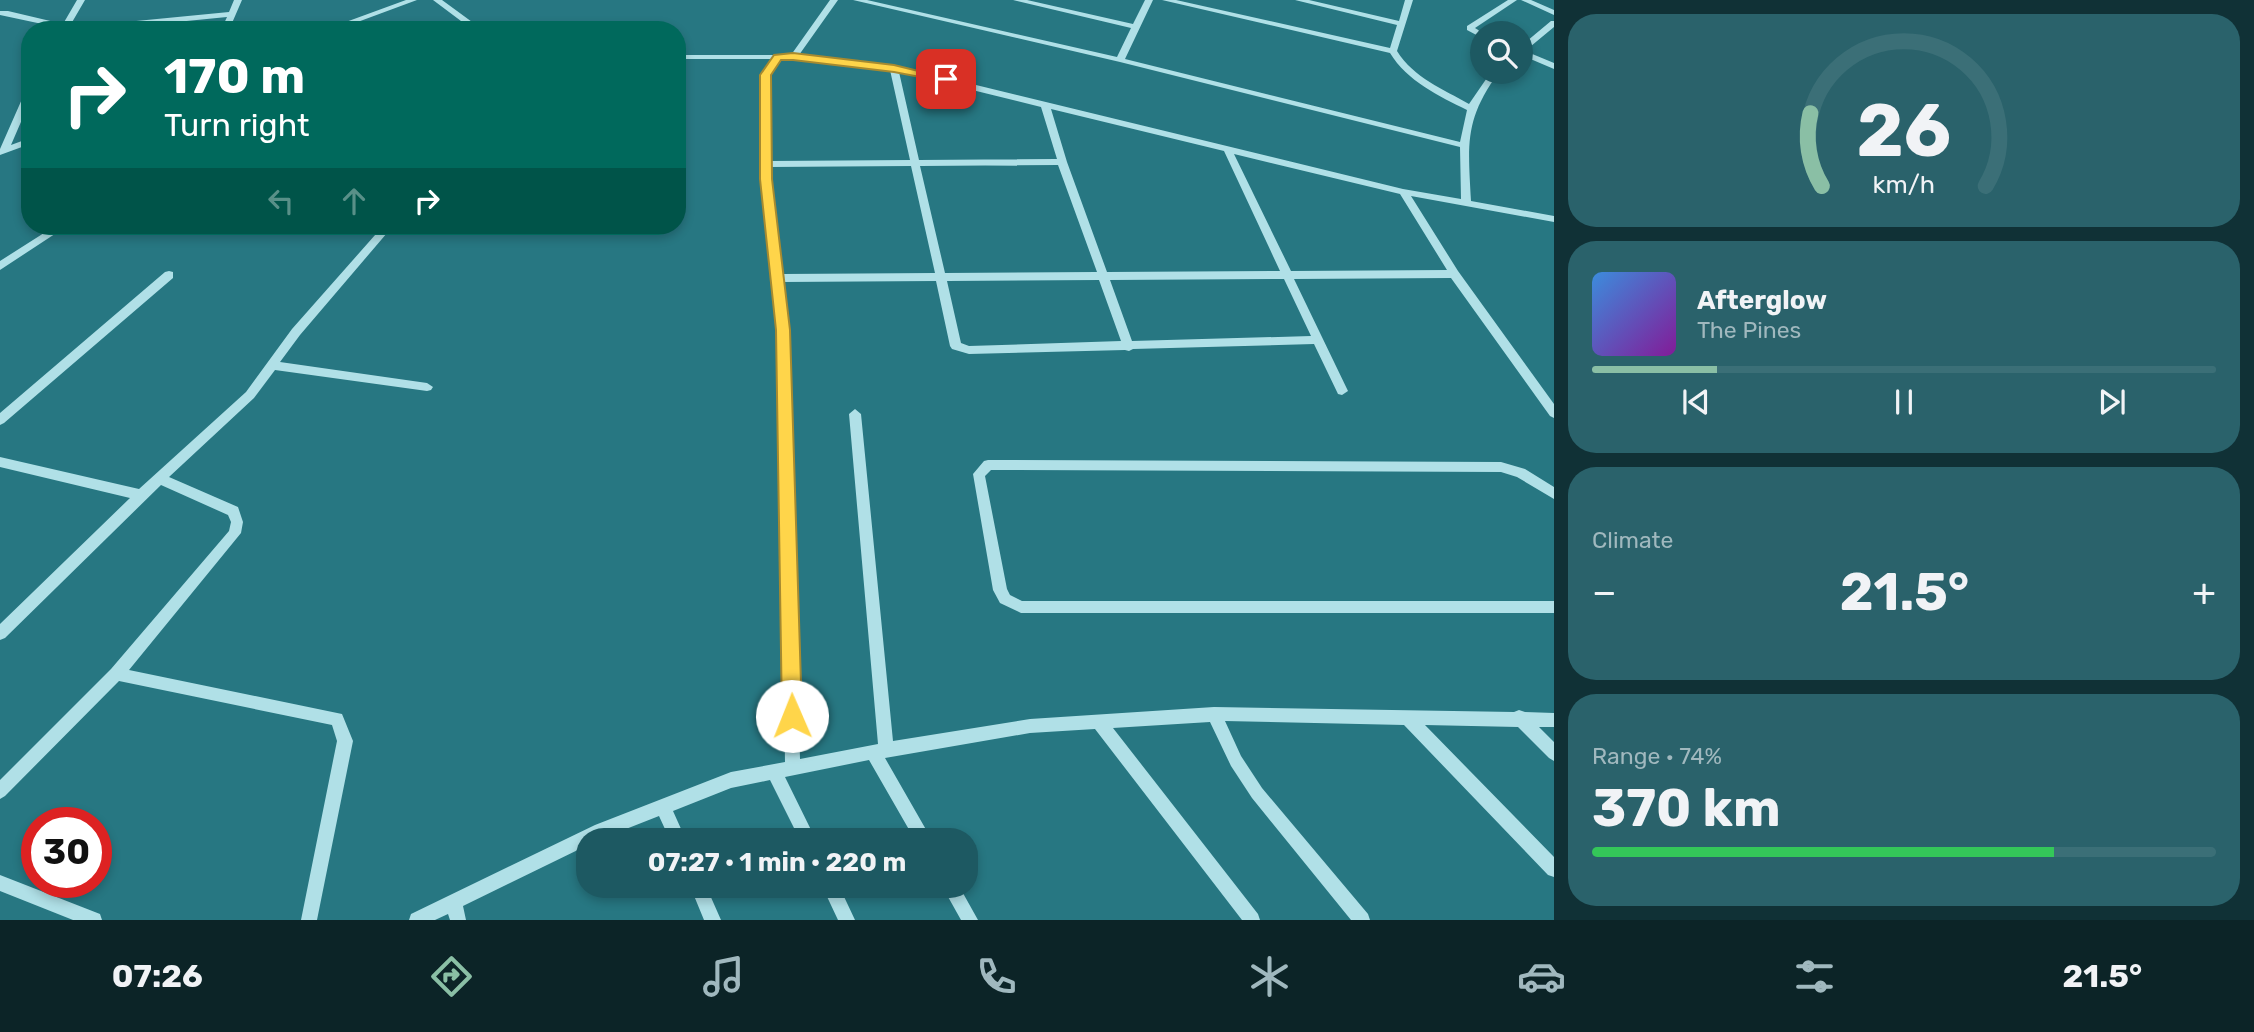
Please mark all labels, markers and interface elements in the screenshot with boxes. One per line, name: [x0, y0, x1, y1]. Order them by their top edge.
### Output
map controls: [1470, 21, 1533, 84]
button: search: [1470, 21, 1533, 84]
text: 170 m: [164, 47, 305, 105]
icon: right: [49, 49, 140, 140]
pin: [916, 49, 976, 109]
icon: arrive: [927, 60, 965, 98]
text: 26: [1857, 89, 1951, 175]
text: Turn right: [164, 106, 309, 144]
text: km/h: [1873, 170, 1935, 199]
icon: left: [262, 182, 300, 220]
icon: ahead: [335, 182, 373, 220]
icon: right: [408, 182, 446, 220]
text: Afterglow: [1697, 285, 1827, 316]
text: The Pines: [1697, 316, 1801, 344]
icon: previous: [1677, 383, 1715, 421]
icon: pause: [1885, 383, 1923, 421]
icon: next: [2093, 383, 2131, 421]
text: Climate: [1592, 526, 1673, 554]
text: 21.5°: [1840, 561, 1969, 623]
text: −: [1592, 569, 1617, 615]
text: +: [2192, 569, 2216, 615]
position arrow: [755, 679, 829, 753]
text: Range · 74%: [1592, 742, 1722, 770]
text: 370 km: [1592, 777, 1781, 839]
speed limit sign: 30: [21, 807, 112, 898]
text: 07:27 · 1 min · 220 m: [648, 847, 906, 878]
icon: directions: [427, 952, 476, 1001]
icon: music: [699, 952, 748, 1001]
icon: phone: [972, 952, 1021, 1001]
icon: climate: [1245, 952, 1294, 1001]
icon: car: [1517, 952, 1566, 1001]
icon: filters: [1790, 952, 1839, 1001]
text: 07:26: [112, 957, 203, 995]
text: 21.5°: [2063, 957, 2142, 995]

